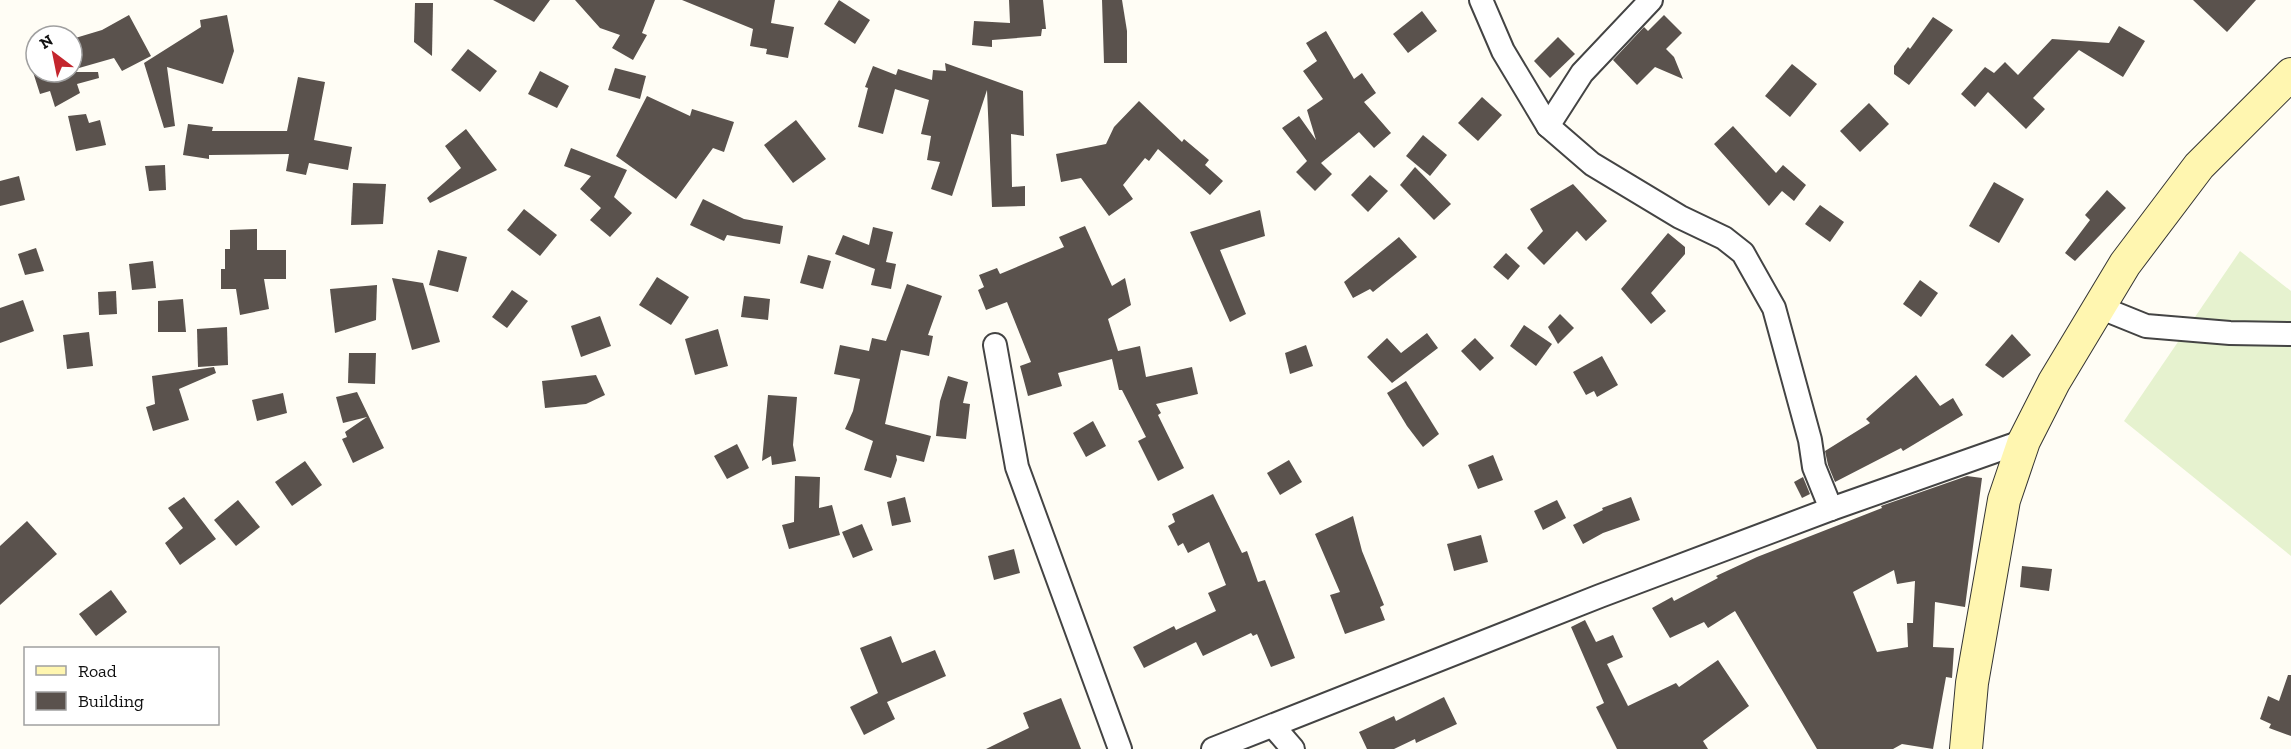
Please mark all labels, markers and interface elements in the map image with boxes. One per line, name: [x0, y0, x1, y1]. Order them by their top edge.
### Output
north arrow: [24, 24, 84, 84]
text: N: [36, 30, 57, 53]
legend: [24, 647, 219, 725]
text: Road: [78, 660, 117, 682]
text: Building: [78, 690, 144, 712]

